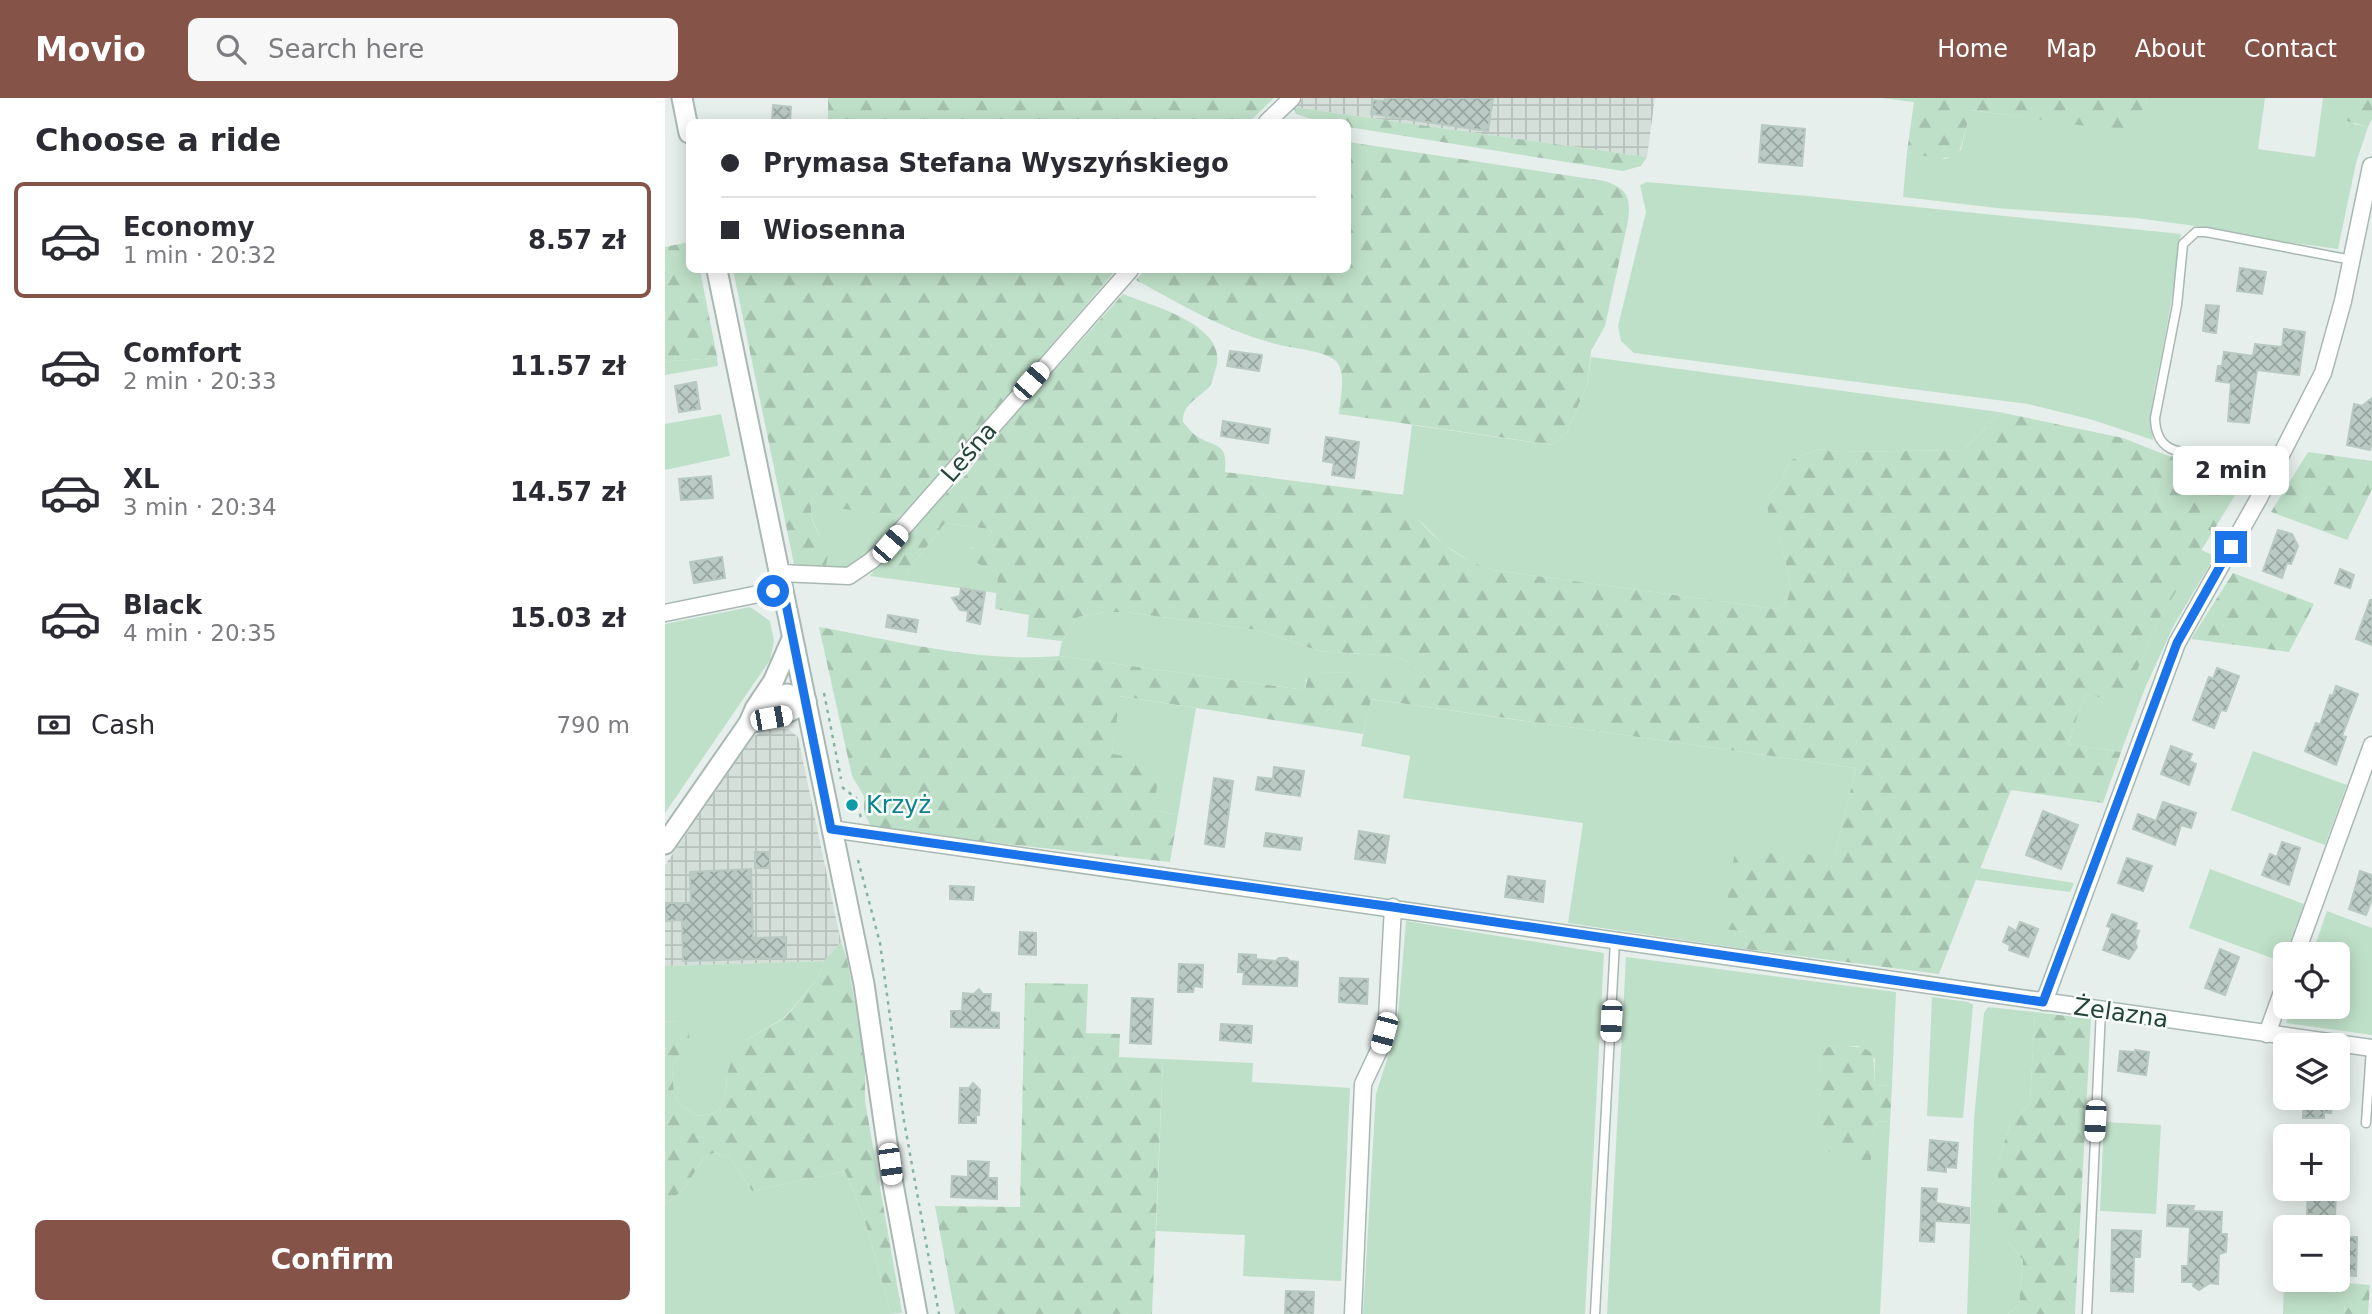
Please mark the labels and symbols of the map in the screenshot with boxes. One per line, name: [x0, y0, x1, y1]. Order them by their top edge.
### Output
car: [1010, 358, 1053, 404]
street label: Leśna: [935, 416, 1003, 488]
callout: 2 min: [2173, 446, 2289, 494]
car: [869, 521, 912, 567]
route end: [2215, 531, 2247, 563]
route start: [757, 575, 789, 607]
car: [749, 704, 794, 732]
place label: Krzyż: [866, 791, 931, 819]
marker: Krzyż: [844, 797, 860, 813]
street label: Żelazna: [2072, 992, 2170, 1033]
car: [1600, 999, 1623, 1043]
car: [1369, 1010, 1400, 1056]
car: [2084, 1099, 2107, 1143]
car: [877, 1142, 904, 1186]

